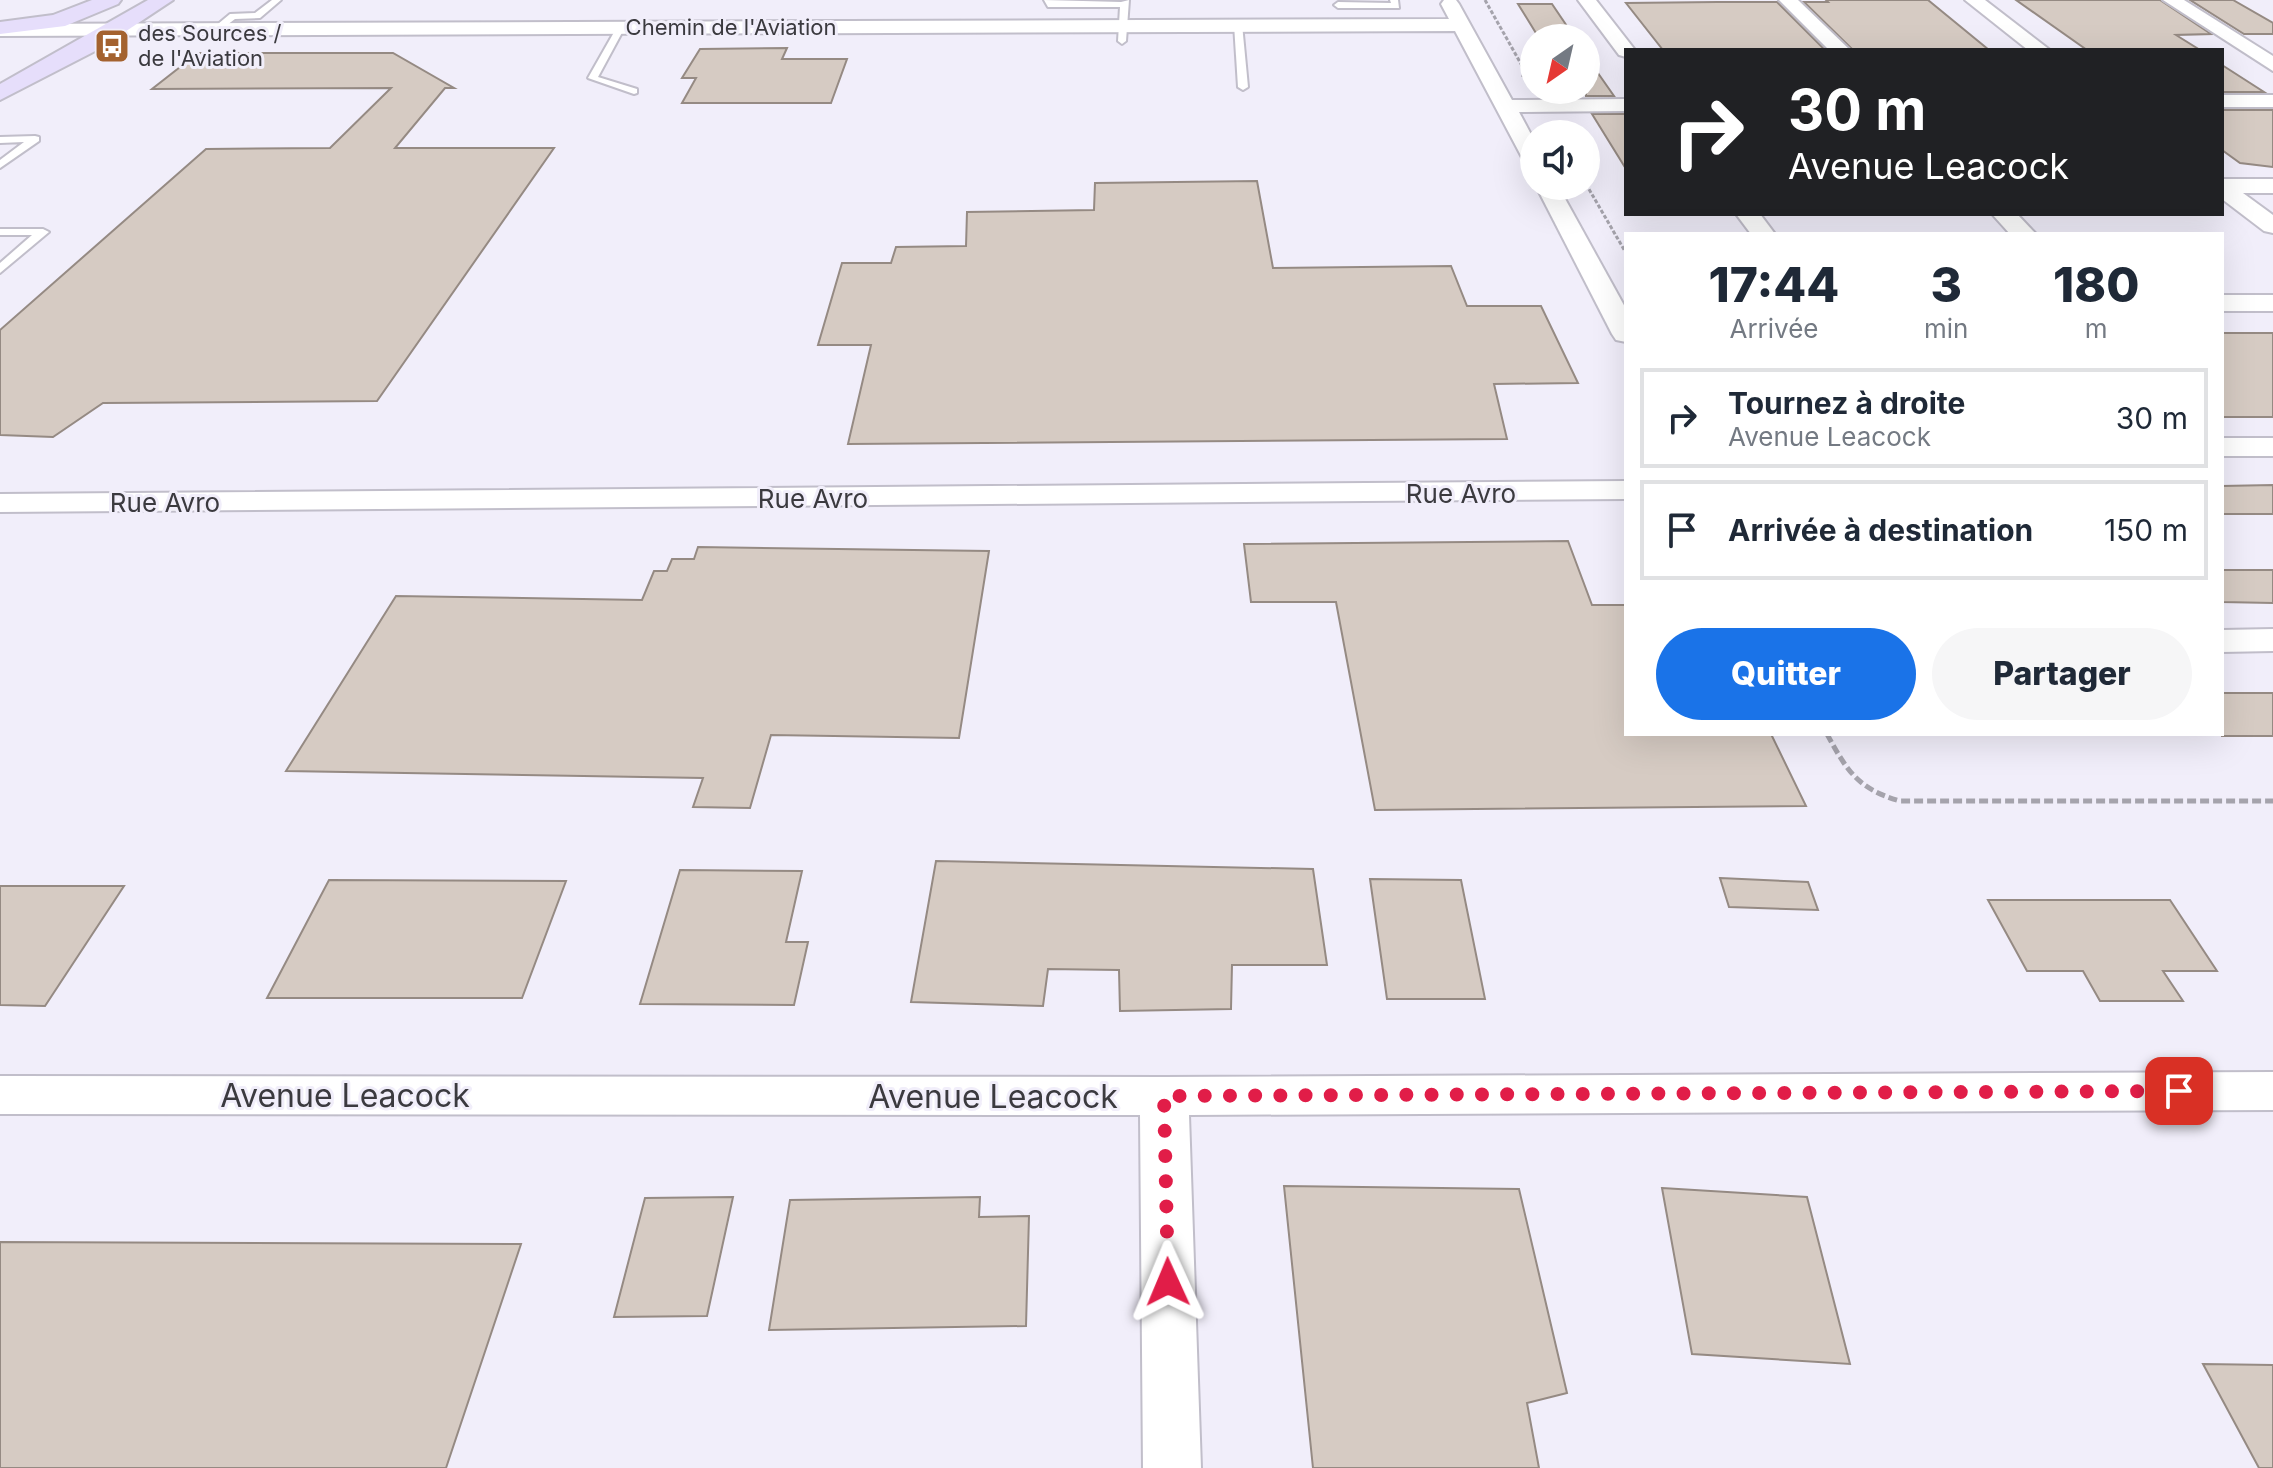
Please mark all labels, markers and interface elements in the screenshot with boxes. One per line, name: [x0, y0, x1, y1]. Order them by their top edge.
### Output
street label: Chemin de l'Aviation: [626, 14, 836, 40]
place label: des Sources / de l'Aviation: [138, 20, 282, 71]
north arrow: [1520, 24, 1600, 104]
map controls: [1520, 24, 1600, 200]
bus stop icon: des Sources / de l'Aviation: [93, 27, 131, 65]
text: 30 m: [1788, 76, 1926, 144]
icon: right: [1656, 80, 1760, 184]
button: sound: [1520, 120, 1600, 200]
text: Avenue Leacock: [1788, 144, 2069, 188]
text: 17:44: [1709, 255, 1839, 314]
text: 3: [1930, 255, 1962, 314]
text: 180: [2053, 255, 2139, 314]
text: Arrivée: [1729, 313, 1819, 344]
text: min: [1924, 313, 1968, 344]
text: m: [2085, 313, 2108, 344]
text: Tournez à droite: [1728, 385, 1965, 421]
icon: right: [1660, 396, 1704, 440]
text: 30 m: [2116, 400, 2188, 436]
text: Avenue Leacock: [1728, 421, 1931, 452]
street label: Rue Avro: [1406, 478, 1516, 509]
street label: Rue Avro: [758, 483, 868, 514]
street label: Rue Avro: [110, 487, 220, 518]
icon: arrive: [1660, 508, 1704, 552]
text: Arrivée à destination: [1728, 512, 2033, 548]
text: 150 m: [2104, 512, 2188, 548]
button: Quitter: [1656, 628, 1916, 720]
button: Partager: [1932, 628, 2192, 720]
pin: [2145, 1057, 2213, 1125]
icon: arrive: [2157, 1069, 2201, 1113]
street label: Avenue Leacock: [220, 1076, 470, 1115]
street label: Avenue Leacock: [868, 1077, 1118, 1116]
position arrow: [1126, 1240, 1210, 1324]

